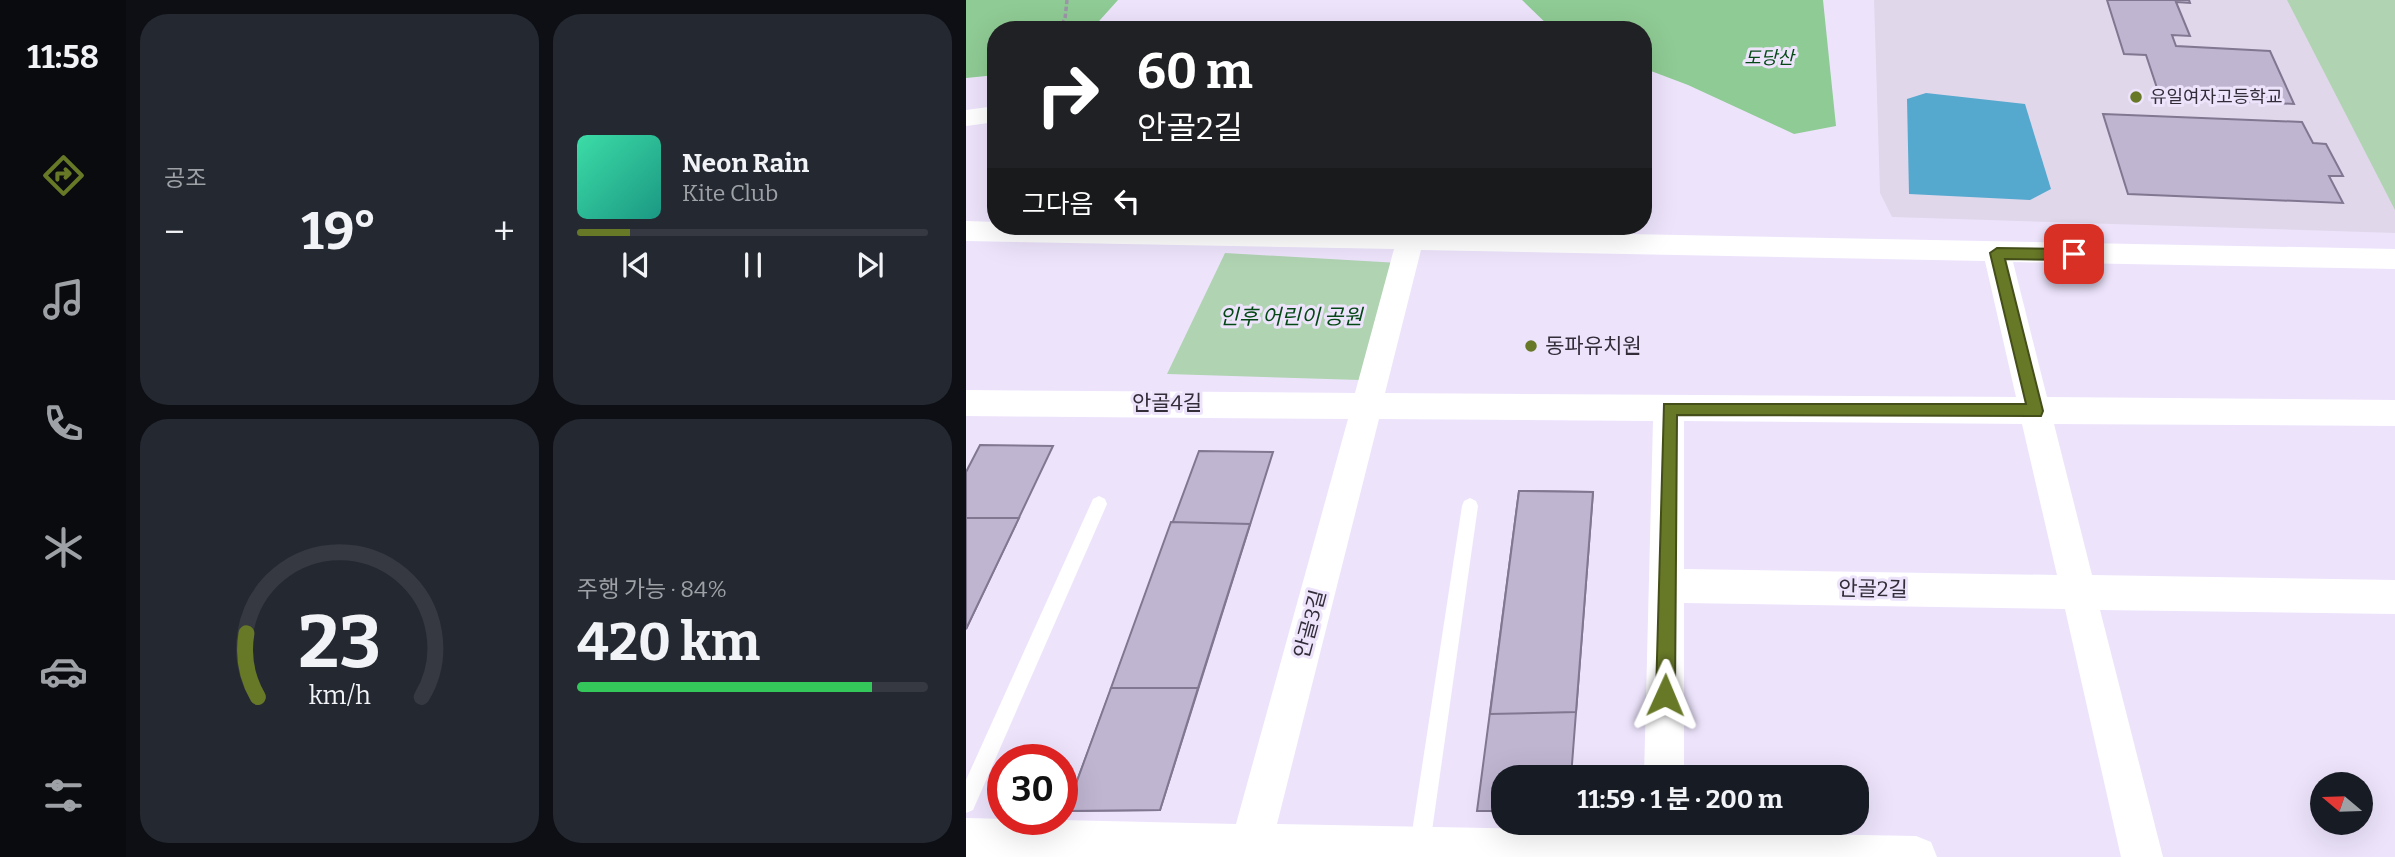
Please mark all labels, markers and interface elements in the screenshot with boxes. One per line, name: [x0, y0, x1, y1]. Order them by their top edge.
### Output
text: 11:58: [27, 38, 99, 76]
text: 60 m: [1137, 42, 1253, 101]
park label: 도당산: [1744, 47, 1796, 69]
icon: right: [1022, 49, 1113, 140]
place label: 유일여자고등학교: [2150, 86, 2282, 108]
marker: 유일여자고등학교: [2128, 89, 2144, 105]
text: 안골2길: [1137, 109, 1243, 147]
text: Neon Rain: [682, 148, 809, 179]
icon: directions: [39, 151, 88, 200]
text: 공조: [164, 164, 206, 192]
text: Kite Club: [682, 179, 778, 207]
icon: left: [1108, 182, 1146, 220]
text: 그다음: [1022, 189, 1094, 220]
text: 19°: [301, 200, 377, 263]
text: −: [164, 209, 185, 255]
text: +: [493, 209, 515, 255]
pin: [2044, 224, 2104, 284]
icon: arrive: [2055, 235, 2093, 273]
icon: previous: [617, 246, 655, 284]
icon: pause: [734, 246, 772, 284]
icon: next: [851, 246, 889, 284]
icon: music: [39, 275, 88, 324]
park label: 인후 어린이 공원: [1219, 304, 1364, 330]
place label: 동파유치원: [1545, 333, 1642, 359]
marker: 동파유치원: [1523, 338, 1539, 354]
street label: 안골4길: [1132, 390, 1202, 416]
icon: phone: [39, 399, 88, 448]
icon: climate: [39, 523, 88, 572]
text: 주행 가능 · 84%: [577, 575, 727, 603]
street label: 안골2길: [1838, 575, 1908, 603]
street label: 안골3길: [1288, 587, 1332, 661]
text: 23: [298, 599, 381, 686]
text: 420 km: [577, 611, 760, 674]
icon: car: [39, 647, 88, 696]
position arrow: [1628, 658, 1702, 732]
text: km/h: [309, 681, 371, 711]
speed limit sign: 30: [987, 744, 1078, 835]
icon: filters: [39, 771, 88, 820]
north arrow: [2310, 772, 2373, 835]
map controls: [2310, 772, 2373, 835]
text: 11:59 · 1 분 · 200 m: [1577, 784, 1783, 815]

